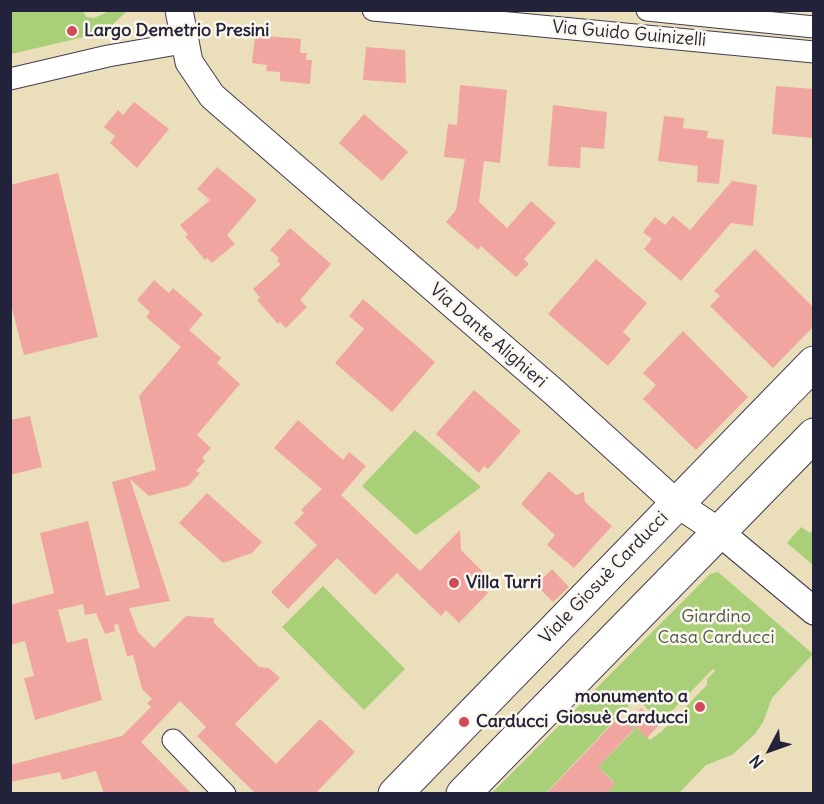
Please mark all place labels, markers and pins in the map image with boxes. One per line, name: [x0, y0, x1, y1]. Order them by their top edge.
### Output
place label: Largo Demetrio Presini: [84, 20, 269, 42]
marker: Largo Demetrio Presini: [65, 24, 79, 38]
place label: Villa Turri: [466, 572, 541, 594]
marker: Villa Turri: [447, 576, 461, 590]
place label: monumento a Giosuè Carducci: [556, 686, 688, 728]
marker: monumento a Giosuè Carducci: [693, 700, 707, 714]
place label: Carducci: [476, 711, 548, 733]
marker: Carducci: [457, 715, 471, 729]

